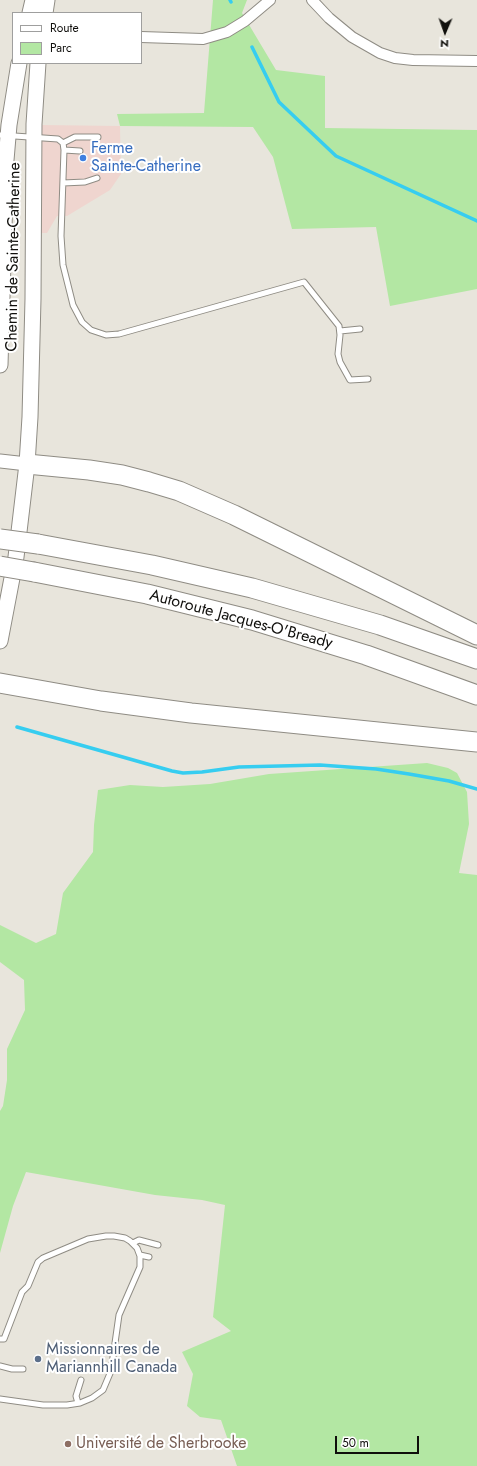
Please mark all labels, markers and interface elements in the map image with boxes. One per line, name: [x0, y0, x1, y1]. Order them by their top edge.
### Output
legend: [12, 12, 142, 64]
north arrow: [425, 12, 465, 52]
text: Route: [50, 19, 79, 37]
text: N: [440, 36, 449, 52]
text: Parc: [50, 39, 72, 57]
place label: Ferme Sainte-Catherine: [91, 139, 201, 177]
marker: Ferme Sainte-Catherine: [78, 153, 88, 163]
street label: Chemin de Sainte-Catherine: [3, 162, 25, 352]
street label: Autoroute Jacques-O'Bready: [147, 586, 335, 654]
place label: Missionnaires de Mariannhill Canada: [46, 1340, 177, 1378]
marker: Missionnaires de Mariannhill Canada: [33, 1354, 43, 1364]
scale bar: [337, 1428, 421, 1454]
place label: Université de Sherbrooke: [76, 1434, 247, 1454]
text: 50 m: [342, 1434, 369, 1452]
marker: Université de Sherbrooke: [63, 1439, 73, 1449]

